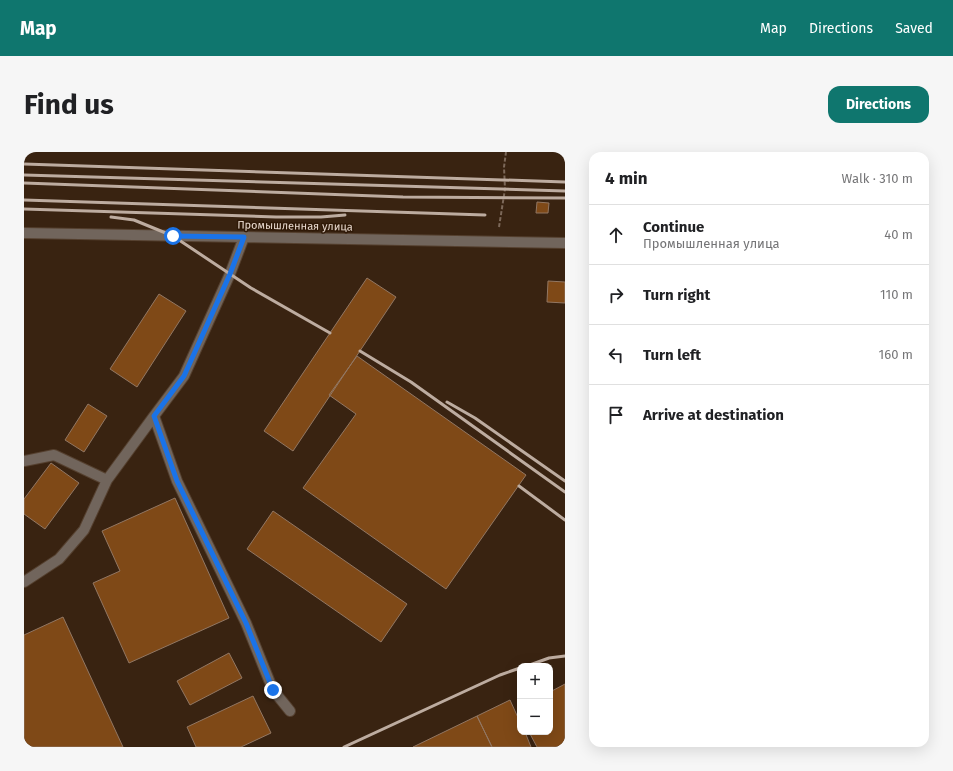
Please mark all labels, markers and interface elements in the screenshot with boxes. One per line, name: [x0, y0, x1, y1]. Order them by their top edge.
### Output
text: Map: [20, 17, 57, 40]
text: Map: [760, 20, 787, 37]
text: Directions: [809, 20, 873, 37]
text: Saved: [895, 20, 933, 37]
button: Directions: [828, 86, 929, 123]
text: Find us: [24, 88, 114, 121]
text: 4 min: [605, 168, 648, 189]
text: Walk · 310 m: [842, 171, 913, 186]
street label: Промышленная улица: [237, 218, 353, 234]
text: Continue: [643, 218, 704, 236]
icon: ahead: [605, 224, 627, 246]
route start: [164, 227, 182, 245]
text: 40 m: [884, 227, 913, 242]
text: Промышленная улица: [643, 236, 780, 251]
icon: right: [605, 284, 627, 306]
text: Turn right: [643, 286, 710, 304]
text: 110 m: [880, 287, 913, 302]
icon: left: [605, 344, 627, 366]
text: Turn left: [643, 346, 701, 364]
text: 160 m: [879, 347, 913, 362]
icon: arrive: [605, 404, 627, 426]
text: Arrive at destination: [643, 406, 784, 424]
map controls: [517, 663, 553, 735]
button: +: [517, 663, 553, 699]
route end: [264, 681, 282, 699]
button: −: [517, 699, 553, 735]

